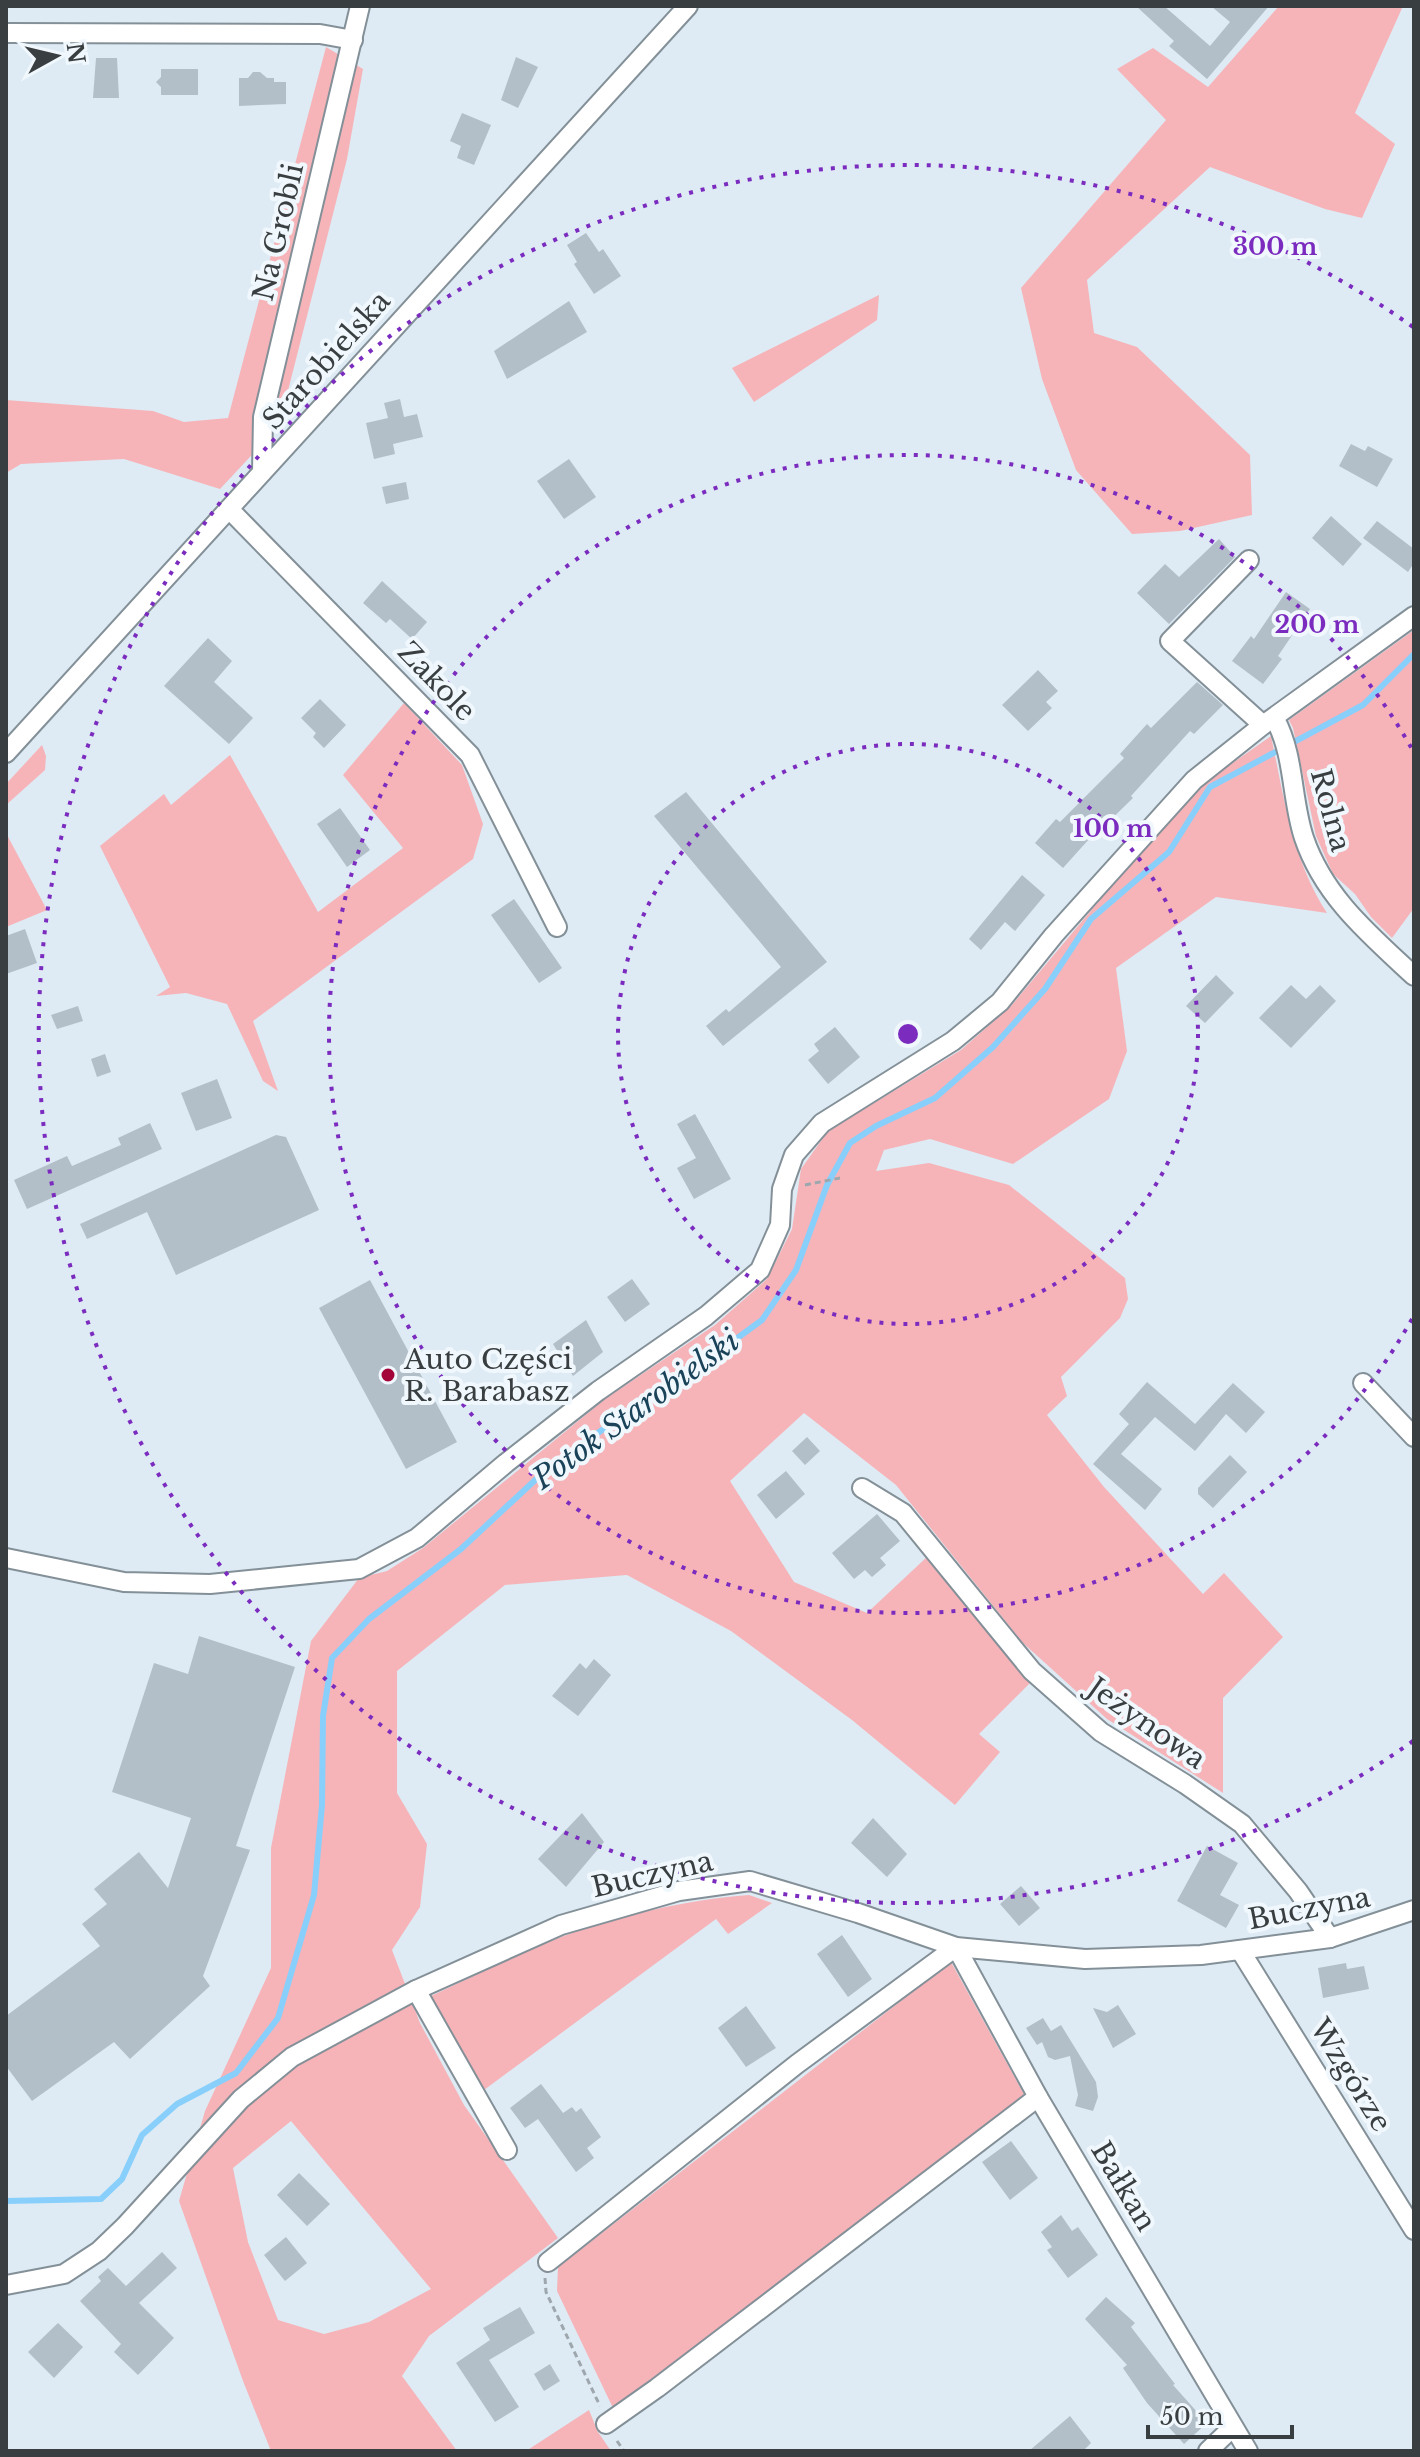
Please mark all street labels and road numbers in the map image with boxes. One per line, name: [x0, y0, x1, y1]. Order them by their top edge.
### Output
street label: Na Grobli: [246, 160, 311, 304]
street label: Starobielska: [255, 284, 398, 437]
street label: Zakole: [390, 634, 483, 728]
street label: Rolna: [1303, 765, 1358, 856]
street label: Jeżynowa: [1078, 1668, 1213, 1777]
street label: Buczyna: [588, 1843, 717, 1905]
street label: Buczyna: [1245, 1879, 1373, 1937]
street label: Wzgórze: [1302, 2012, 1399, 2138]
street label: Bałkan: [1083, 2135, 1164, 2237]

